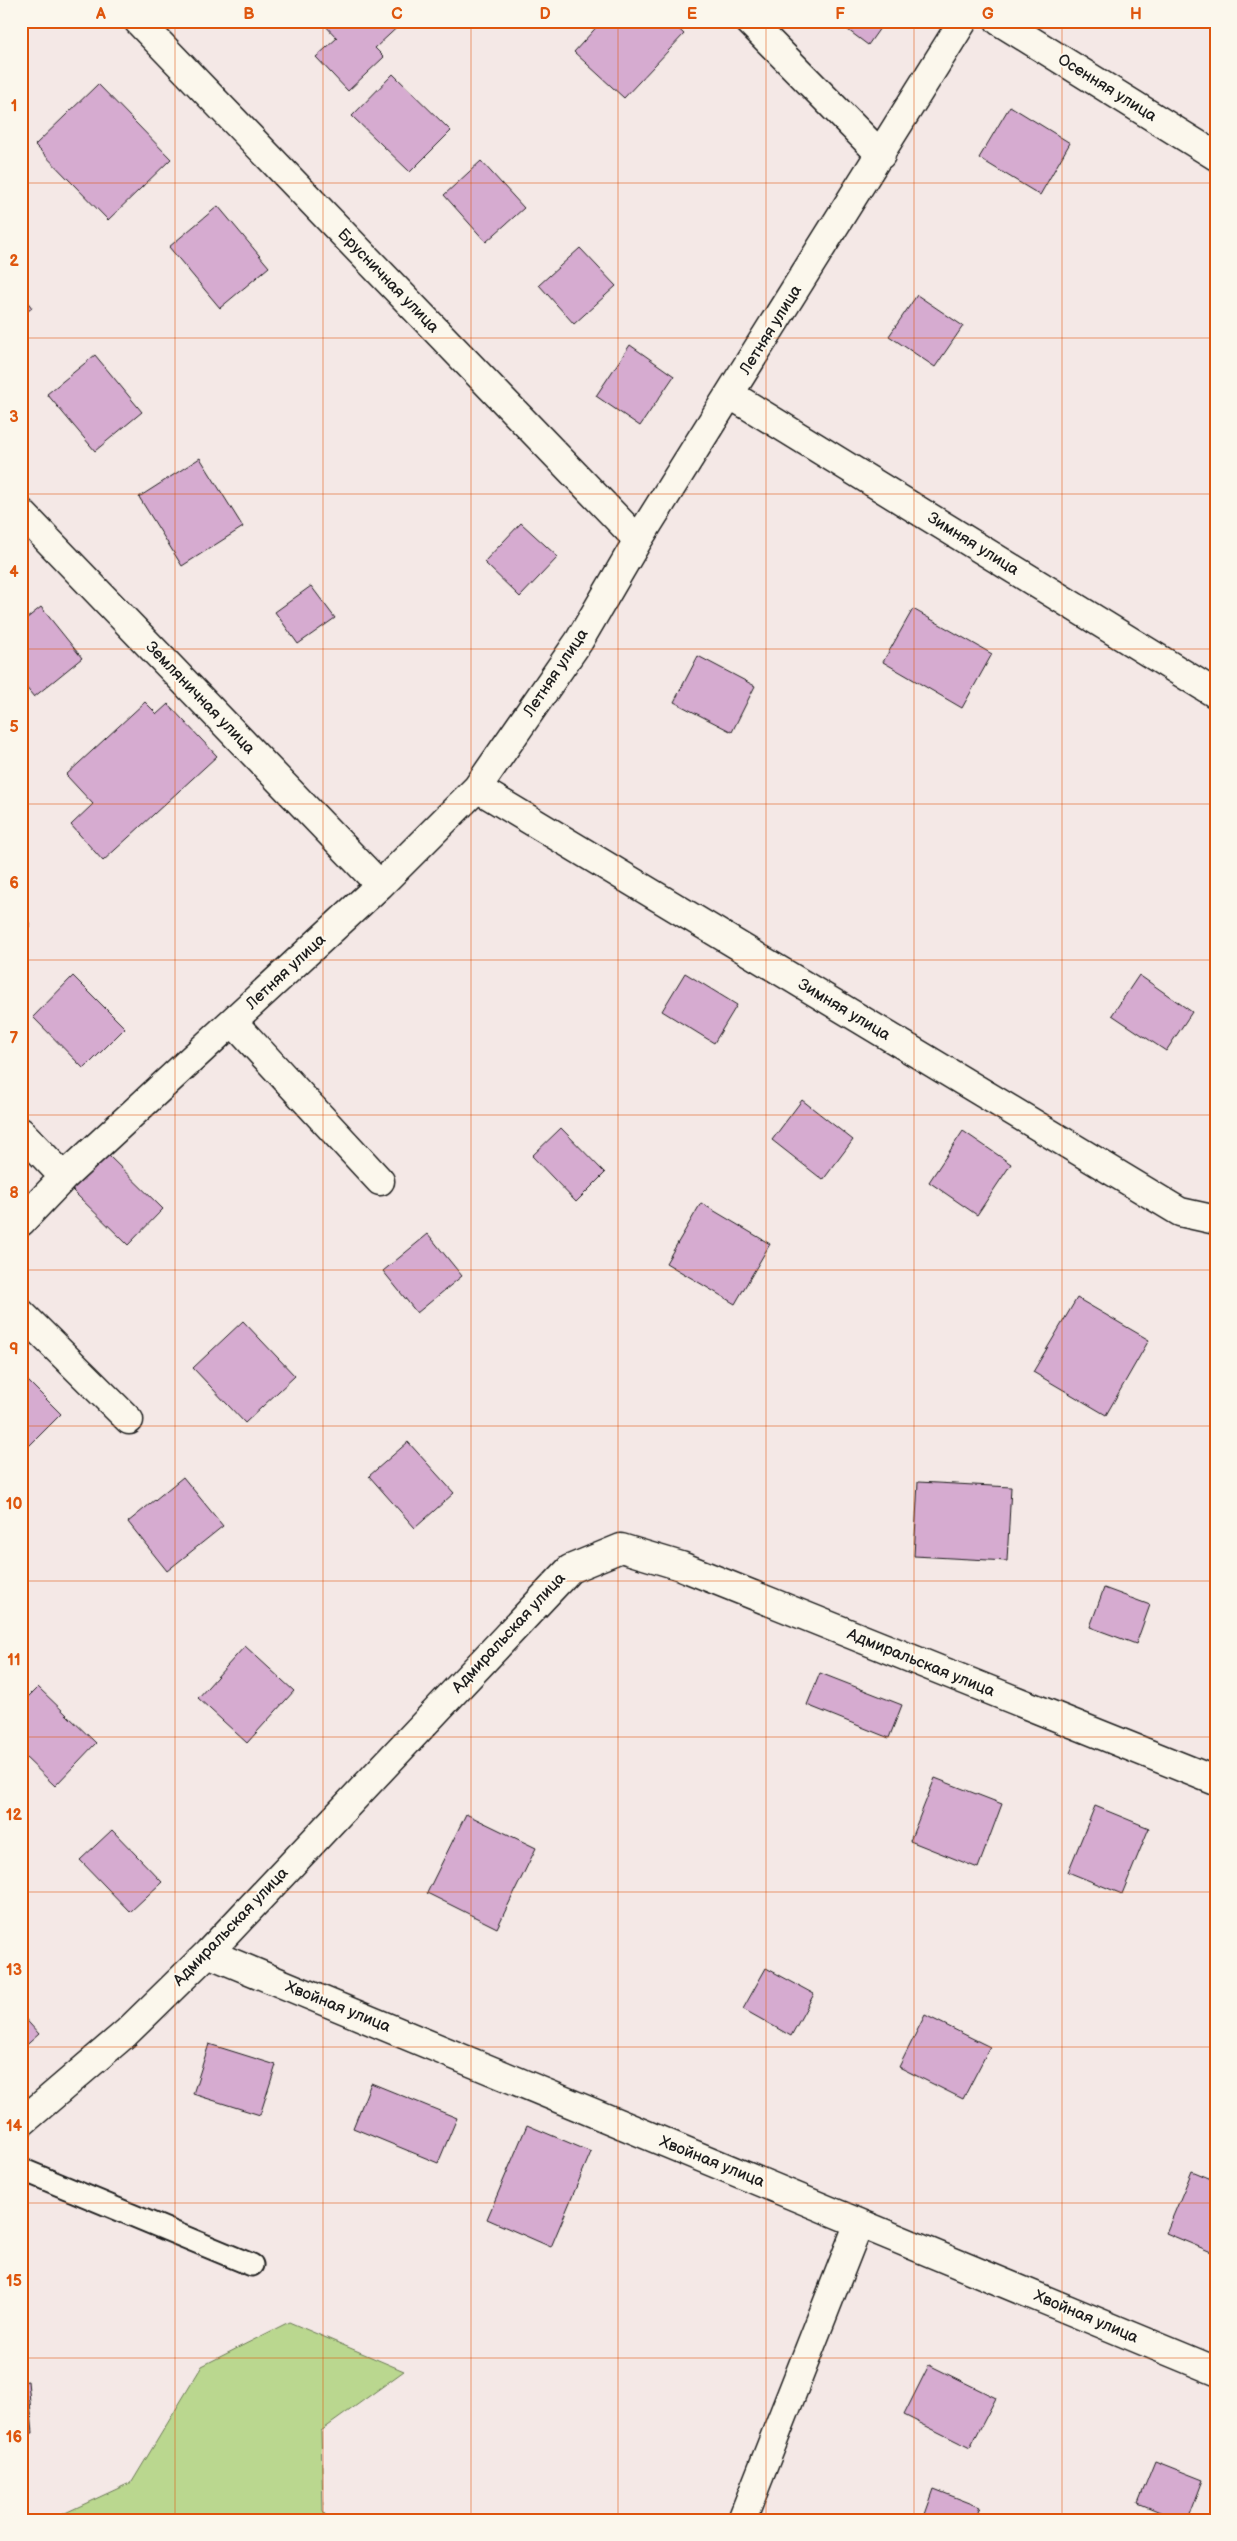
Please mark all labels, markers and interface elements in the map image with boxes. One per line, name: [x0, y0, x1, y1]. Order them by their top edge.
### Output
text: A: [95, 5, 106, 24]
text: B: [243, 5, 255, 24]
text: C: [391, 5, 403, 24]
text: D: [539, 5, 551, 24]
text: E: [687, 5, 697, 24]
text: F: [835, 5, 845, 24]
text: G: [982, 5, 994, 24]
text: H: [1130, 5, 1142, 24]
street label: Осенняя улица: [1054, 50, 1160, 126]
text: 1: [11, 97, 17, 116]
street label: Брусничная улица: [333, 225, 443, 337]
text: 2: [9, 252, 19, 271]
street label: Летняя улица: [735, 281, 806, 379]
text: 3: [9, 408, 19, 427]
street label: Зимняя улица: [924, 508, 1023, 580]
text: 4: [9, 563, 19, 582]
street label: Летняя улица: [519, 625, 593, 721]
street label: Земляничная улица: [141, 638, 259, 759]
text: 5: [9, 718, 19, 737]
text: 6: [9, 874, 19, 893]
street label: Летняя улица: [242, 930, 330, 1014]
street label: Зимняя улица: [794, 975, 894, 1045]
text: 7: [10, 1029, 19, 1048]
text: 8: [9, 1184, 19, 1203]
text: 9: [9, 1340, 19, 1359]
text: 10: [6, 1495, 22, 1514]
street label: Адмиральская улица: [448, 1569, 570, 1698]
street label: Адмиральская улица: [844, 1624, 998, 1701]
text: 11: [7, 1651, 21, 1670]
text: 12: [6, 1806, 23, 1825]
street label: Адмиральская улица: [169, 1863, 293, 1991]
text: 13: [6, 1961, 22, 1980]
street label: Хвойная улица: [283, 1977, 394, 2037]
text: 14: [6, 2117, 23, 2136]
street label: Хвойная улица: [657, 2132, 768, 2192]
text: 15: [6, 2272, 22, 2291]
street label: Хвойная улица: [1031, 2286, 1142, 2348]
text: 16: [6, 2428, 23, 2447]

